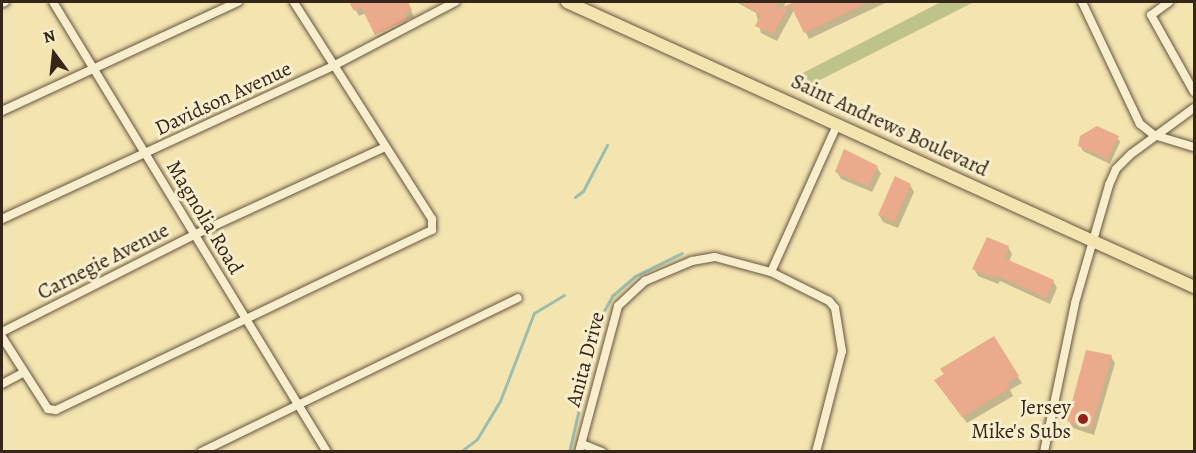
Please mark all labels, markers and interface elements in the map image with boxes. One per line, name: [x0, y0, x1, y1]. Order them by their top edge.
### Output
north arrow: [24, 24, 84, 84]
text: N: [41, 24, 58, 49]
street label: Davidson Avenue: [151, 55, 295, 141]
street label: Saint Andrews Boulevard: [787, 68, 993, 182]
street label: Magnolia Road: [161, 155, 249, 279]
street label: Carnegie Avenue: [33, 217, 173, 305]
street label: Anita Drive: [560, 309, 610, 409]
place label: Jersey Mike's Subs: [971, 394, 1071, 444]
marker: Jersey Mike's Subs: [1076, 412, 1090, 426]

